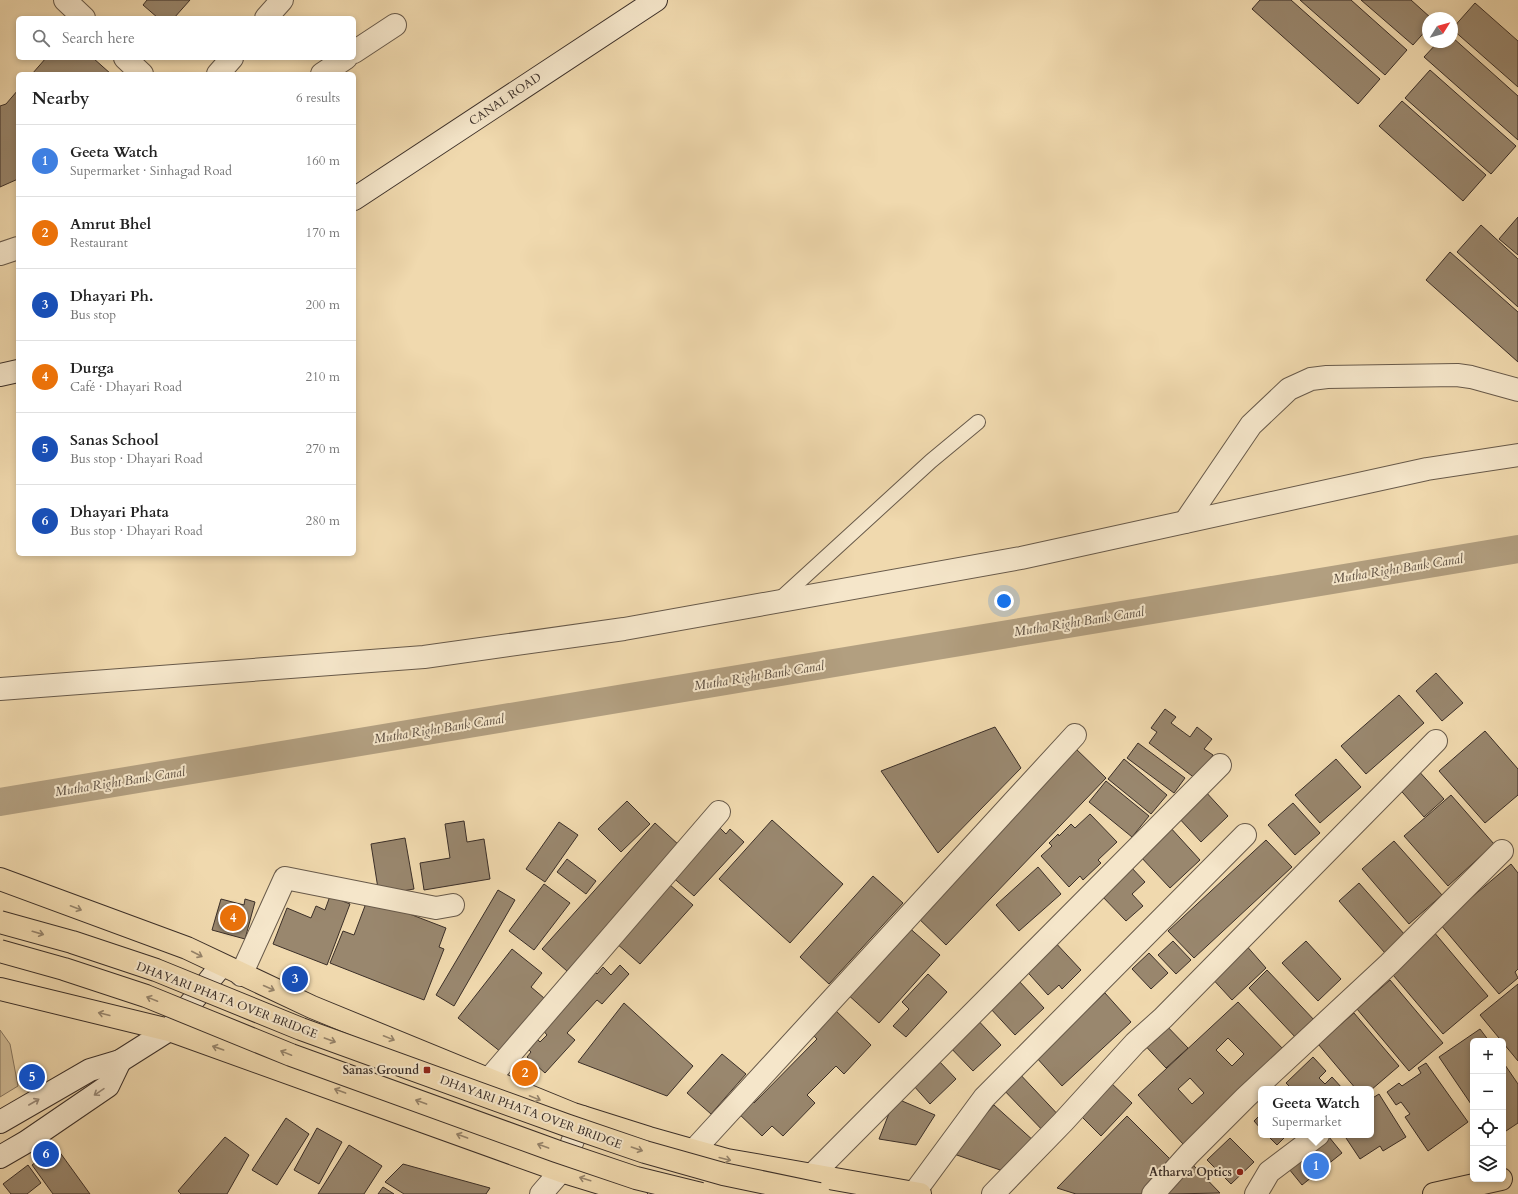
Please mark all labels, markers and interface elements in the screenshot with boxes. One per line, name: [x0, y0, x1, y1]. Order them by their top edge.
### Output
north arrow: [1422, 12, 1458, 48]
search box: [16, 16, 356, 60]
icon: search: [30, 27, 52, 49]
text: Search here: [62, 28, 135, 48]
street label: CANAL ROAD: [466, 69, 544, 129]
text: Nearby: [32, 87, 89, 110]
text: 6 results: [296, 89, 340, 107]
text: Geeta Watch: [70, 142, 158, 162]
text: 1: [42, 152, 48, 170]
text: 160 m: [306, 152, 340, 170]
text: Supermarket · Sinhagad Road: [70, 162, 232, 180]
text: Amrut Bhel: [70, 214, 151, 234]
text: 2: [42, 224, 48, 242]
text: 170 m: [306, 224, 340, 242]
text: Restaurant: [70, 234, 128, 252]
text: Dhayari Ph.: [70, 286, 153, 306]
text: 3: [42, 296, 48, 314]
text: 200 m: [306, 296, 340, 314]
text: Bus stop: [70, 306, 116, 324]
text: Durga: [70, 358, 114, 378]
text: 4: [42, 368, 48, 386]
text: 210 m: [306, 368, 340, 386]
text: Café · Dhayari Road: [70, 378, 182, 396]
text: Sanas School: [70, 430, 159, 450]
text: 5: [42, 440, 48, 458]
text: 270 m: [306, 440, 340, 458]
text: Bus stop · Dhayari Road: [70, 450, 203, 468]
text: Dhayari Phata: [70, 502, 169, 522]
text: 6: [42, 512, 48, 530]
text: 280 m: [306, 512, 340, 530]
text: Bus stop · Dhayari Road: [70, 522, 203, 540]
water label: Mutha Right Bank Canal: [1331, 550, 1465, 588]
your location: [994, 591, 1014, 611]
water label: Mutha Right Bank Canal: [1012, 603, 1146, 641]
water label: Mutha Right Bank Canal: [692, 657, 826, 695]
water label: Mutha Right Bank Canal: [372, 710, 506, 748]
water label: Mutha Right Bank Canal: [53, 763, 187, 801]
pin: 4: [220, 903, 246, 933]
one-way arrow: [69, 905, 81, 912]
one-way arrow: [31, 929, 44, 937]
one-way arrow: [191, 951, 203, 958]
street label: DHAYARI PHATA OVER BRIDGE: [134, 958, 320, 1042]
pin: 3: [282, 964, 308, 994]
one-way arrow: [263, 984, 275, 992]
one-way arrow: [147, 994, 159, 1002]
one-way arrow: [97, 1010, 110, 1018]
one-way arrow: [382, 1035, 394, 1043]
one-way arrow: [324, 1036, 336, 1044]
map controls: [1470, 1038, 1506, 1182]
button: +: [1470, 1038, 1506, 1074]
one-way arrow: [212, 1043, 224, 1051]
one-way arrow: [281, 1048, 293, 1056]
pin: 2: [512, 1058, 538, 1088]
pin: 5: [19, 1062, 45, 1092]
place label: Sanas Ground: [343, 1062, 419, 1078]
marker: Sanas Ground: [422, 1065, 432, 1075]
street label: DHAYARI PHATA OVER BRIDGE: [438, 1071, 624, 1153]
button: −: [1470, 1074, 1506, 1110]
popup: [1258, 1086, 1374, 1138]
one-way arrow: [334, 1087, 346, 1095]
one-way arrow: [93, 1088, 104, 1096]
text: Geeta Watch: [1272, 1093, 1360, 1113]
one-way arrow: [529, 1095, 541, 1102]
one-way arrow: [28, 1098, 40, 1106]
one-way arrow: [415, 1098, 428, 1105]
button: locate: [1470, 1110, 1506, 1146]
text: Supermarket: [1272, 1113, 1342, 1131]
one-way arrow: [457, 1131, 469, 1139]
pin: 6: [33, 1139, 59, 1169]
one-way arrow: [538, 1142, 550, 1150]
one-way arrow: [631, 1146, 644, 1153]
button: layers: [1470, 1146, 1506, 1182]
pin: 1: [1303, 1151, 1329, 1181]
one-way arrow: [719, 1155, 732, 1163]
place label: Atharva Optics: [1149, 1164, 1232, 1180]
marker: Atharva Optics: [1235, 1167, 1245, 1177]
one-way arrow: [578, 1175, 591, 1182]

